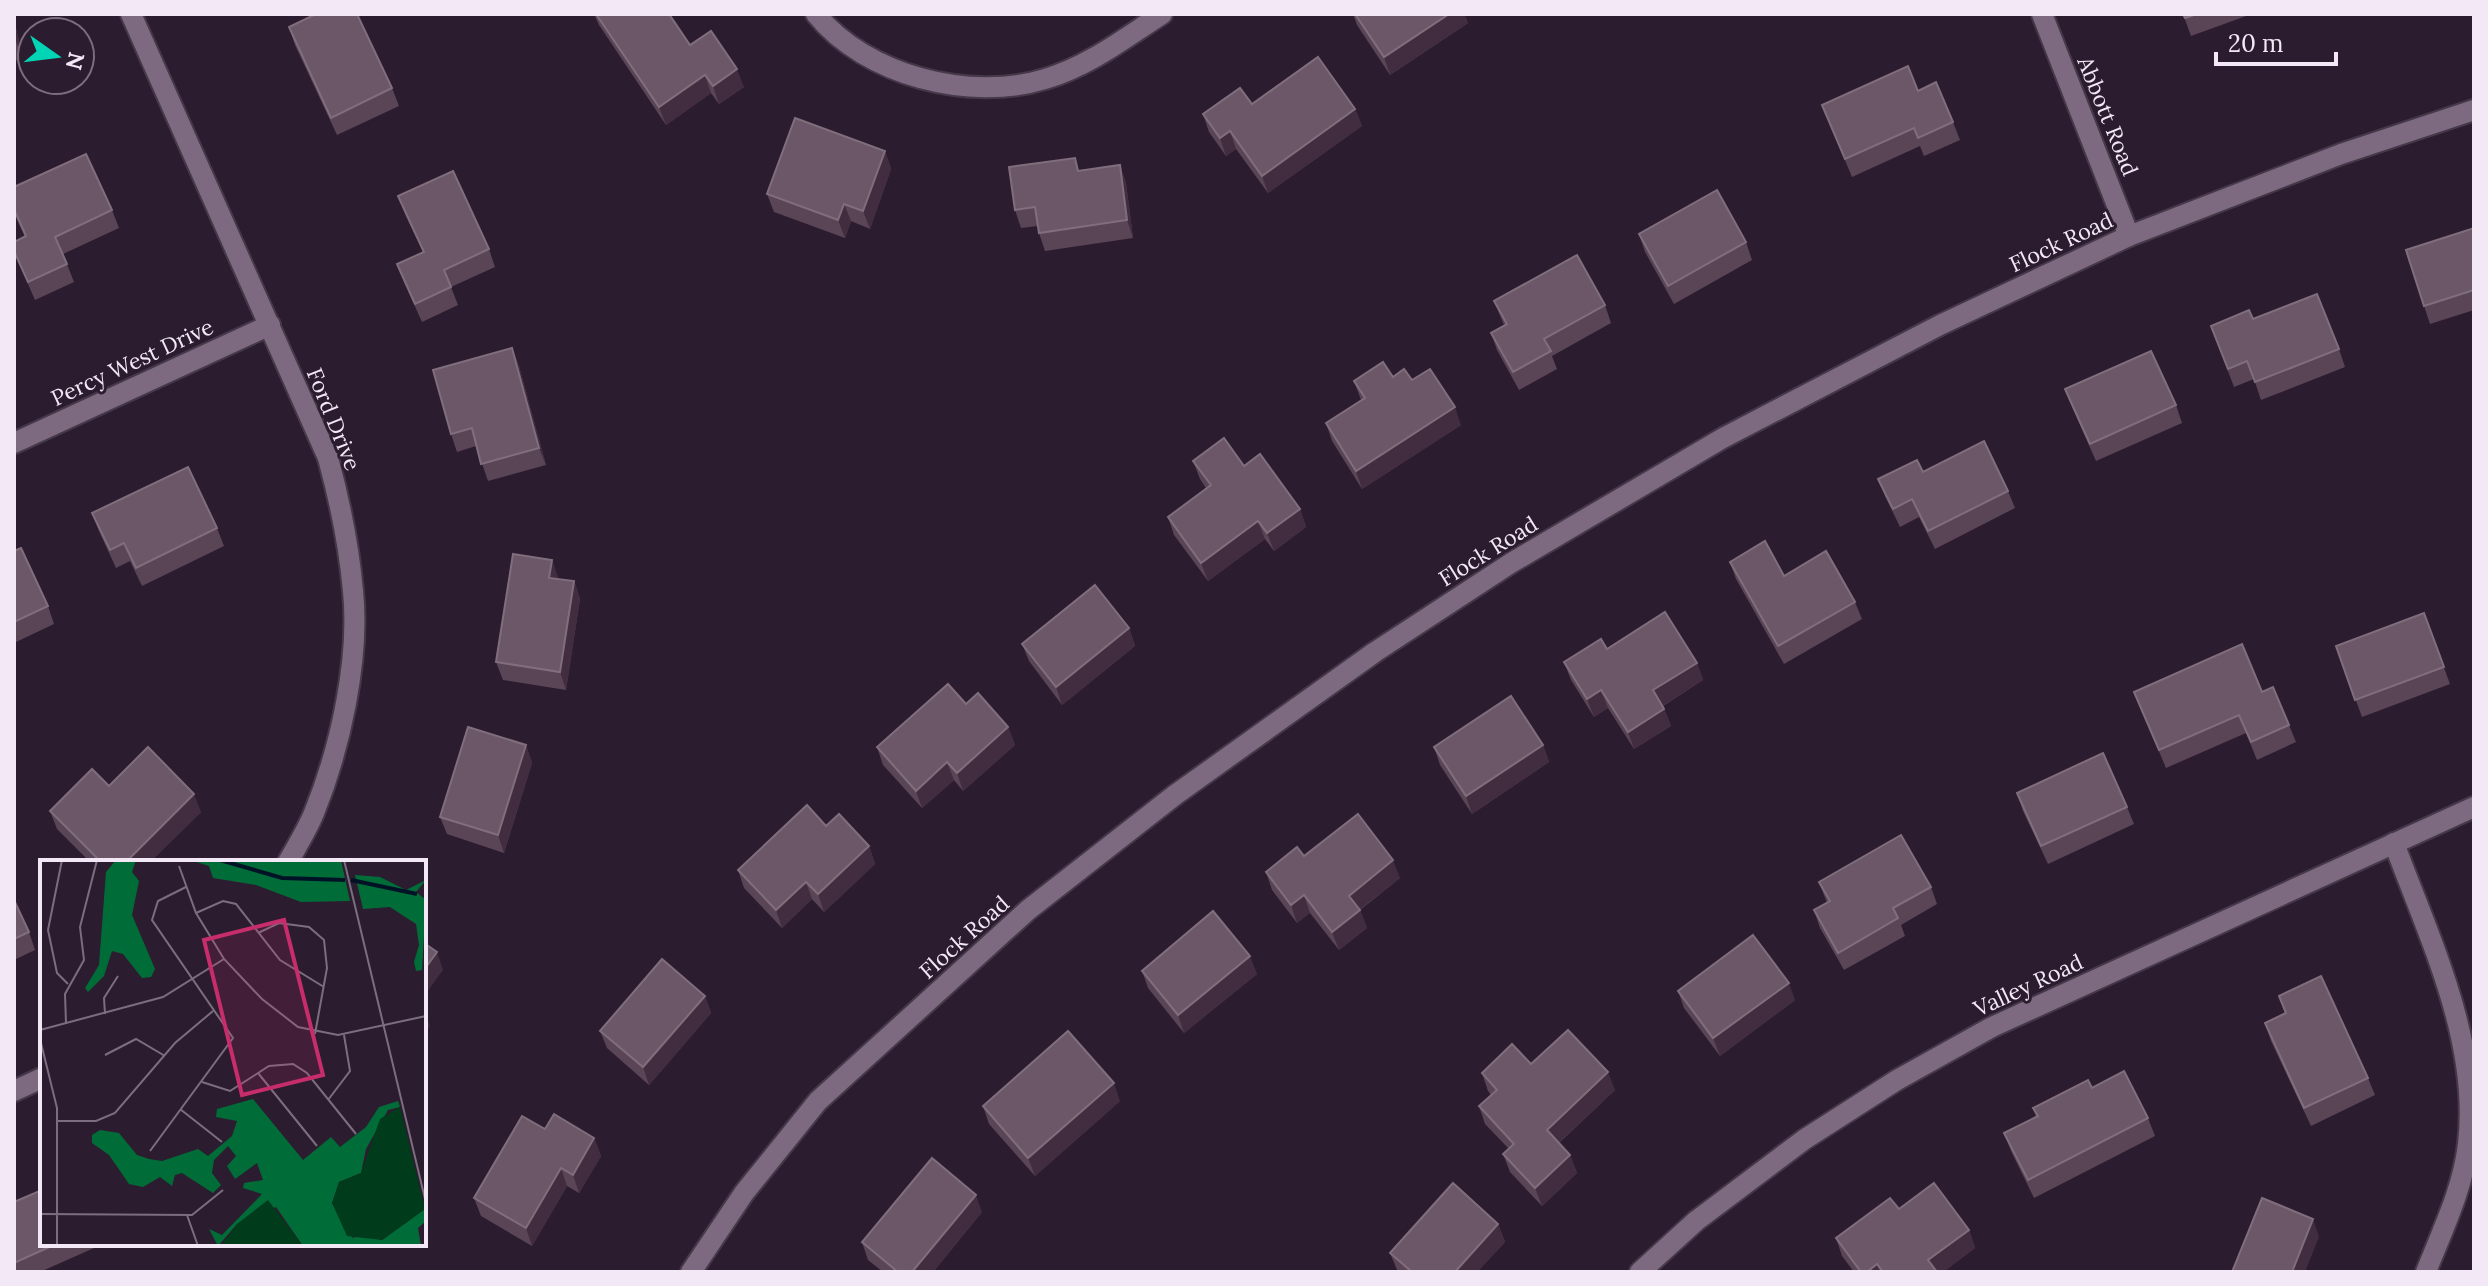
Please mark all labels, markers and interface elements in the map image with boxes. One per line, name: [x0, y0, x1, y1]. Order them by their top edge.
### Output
north arrow: [16, 16, 96, 96]
scale bar: [2216, 16, 2336, 66]
text: 20 m: [2228, 28, 2284, 59]
text: N: [60, 49, 91, 72]
street label: Abbott Road: [2071, 51, 2145, 180]
street label: Flock Road: [2005, 206, 2117, 278]
street label: Percy West Drive: [46, 312, 218, 412]
street label: Ford Drive: [301, 364, 367, 474]
street label: Flock Road: [1433, 510, 1543, 592]
inset map: [40, 860, 426, 1246]
street label: Flock Road: [913, 889, 1015, 985]
street label: Valley Road: [1968, 947, 2087, 1023]

